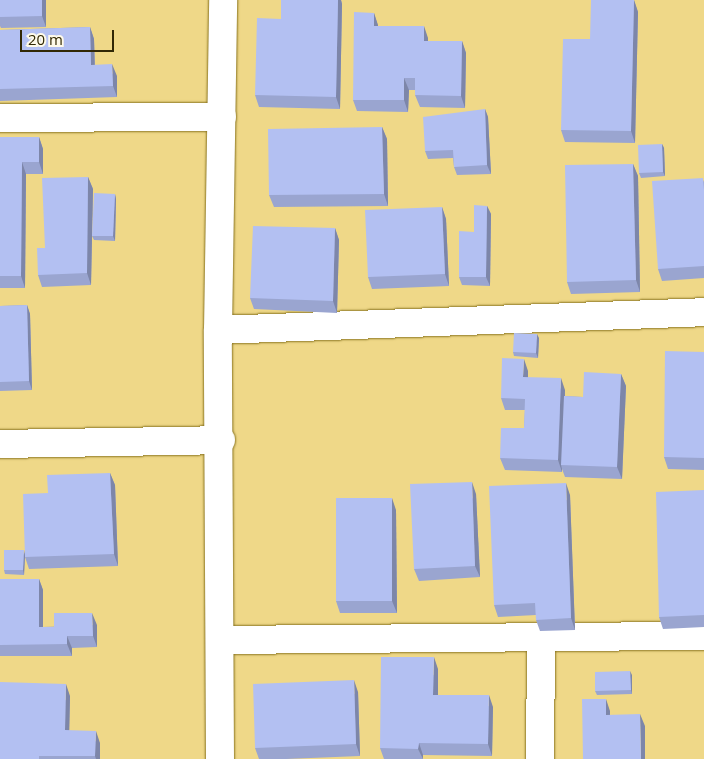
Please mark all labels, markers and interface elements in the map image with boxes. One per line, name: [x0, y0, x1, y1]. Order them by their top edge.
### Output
scale bar: [22, 20, 116, 52]
text: 20 m: [28, 29, 63, 49]

